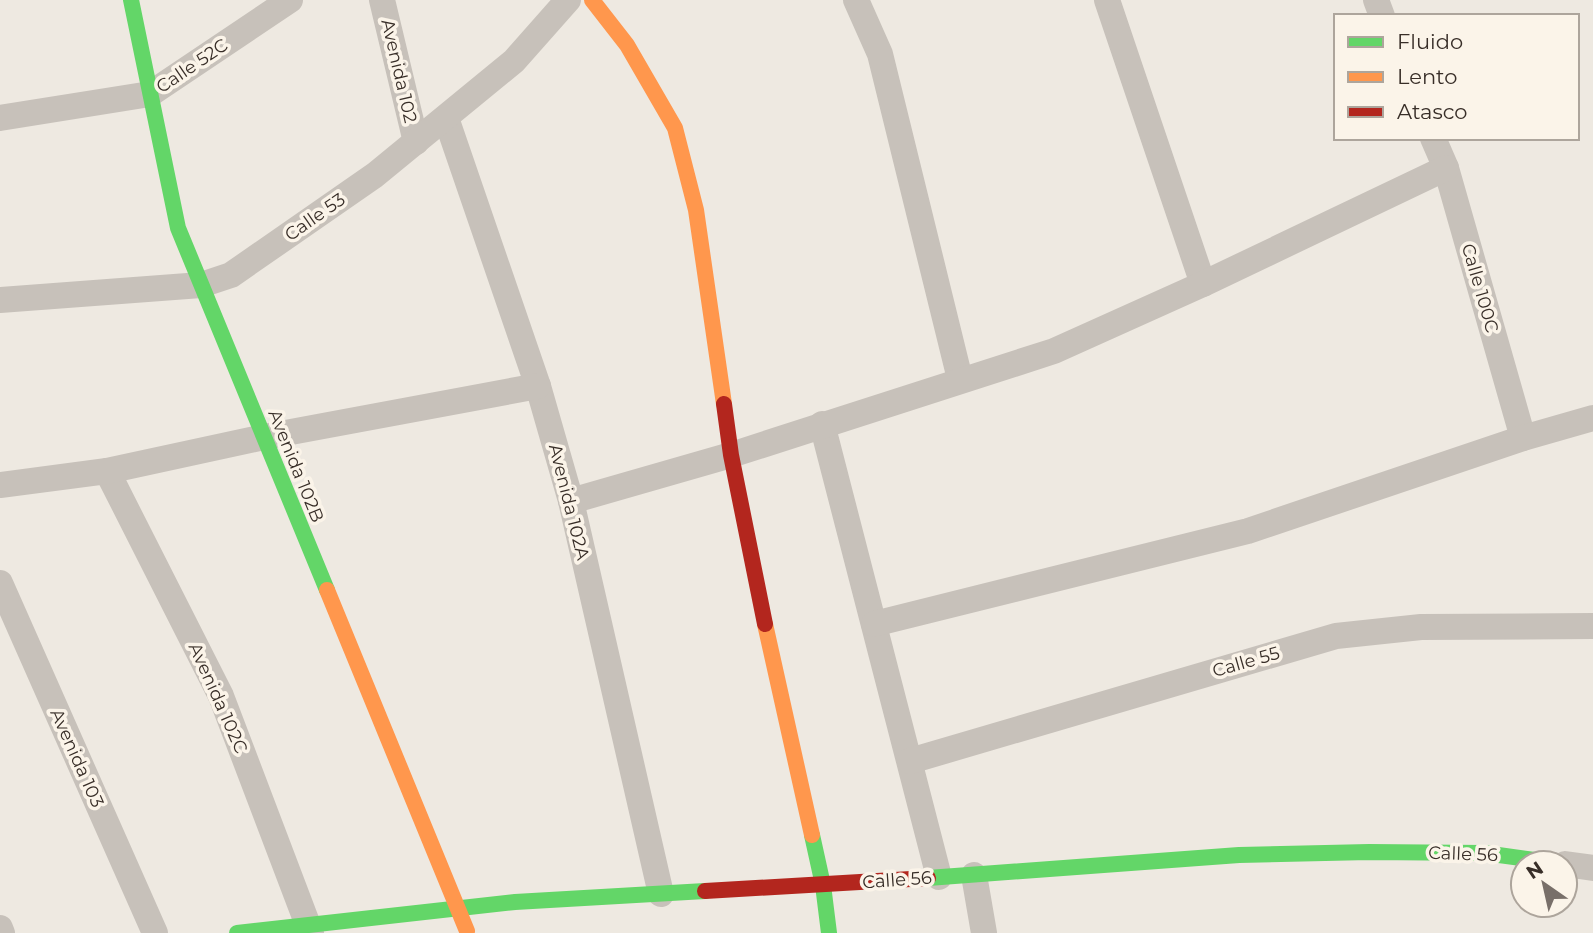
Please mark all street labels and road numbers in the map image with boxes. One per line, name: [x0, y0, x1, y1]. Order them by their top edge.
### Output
street label: Avenida 102: [376, 17, 422, 125]
street label: Calle 52C: [152, 34, 232, 98]
street label: Calle 53: [281, 188, 349, 246]
street label: Calle 100C: [1457, 241, 1503, 335]
street label: Avenida 102B: [263, 406, 329, 526]
street label: Avenida 102A: [544, 442, 594, 562]
street label: Avenida 102C: [184, 639, 252, 757]
street label: Calle 55: [1210, 642, 1282, 682]
street label: Avenida 103: [45, 705, 109, 811]
street label: Calle 56: [1428, 842, 1498, 866]
street label: Calle 56: [861, 867, 933, 893]

